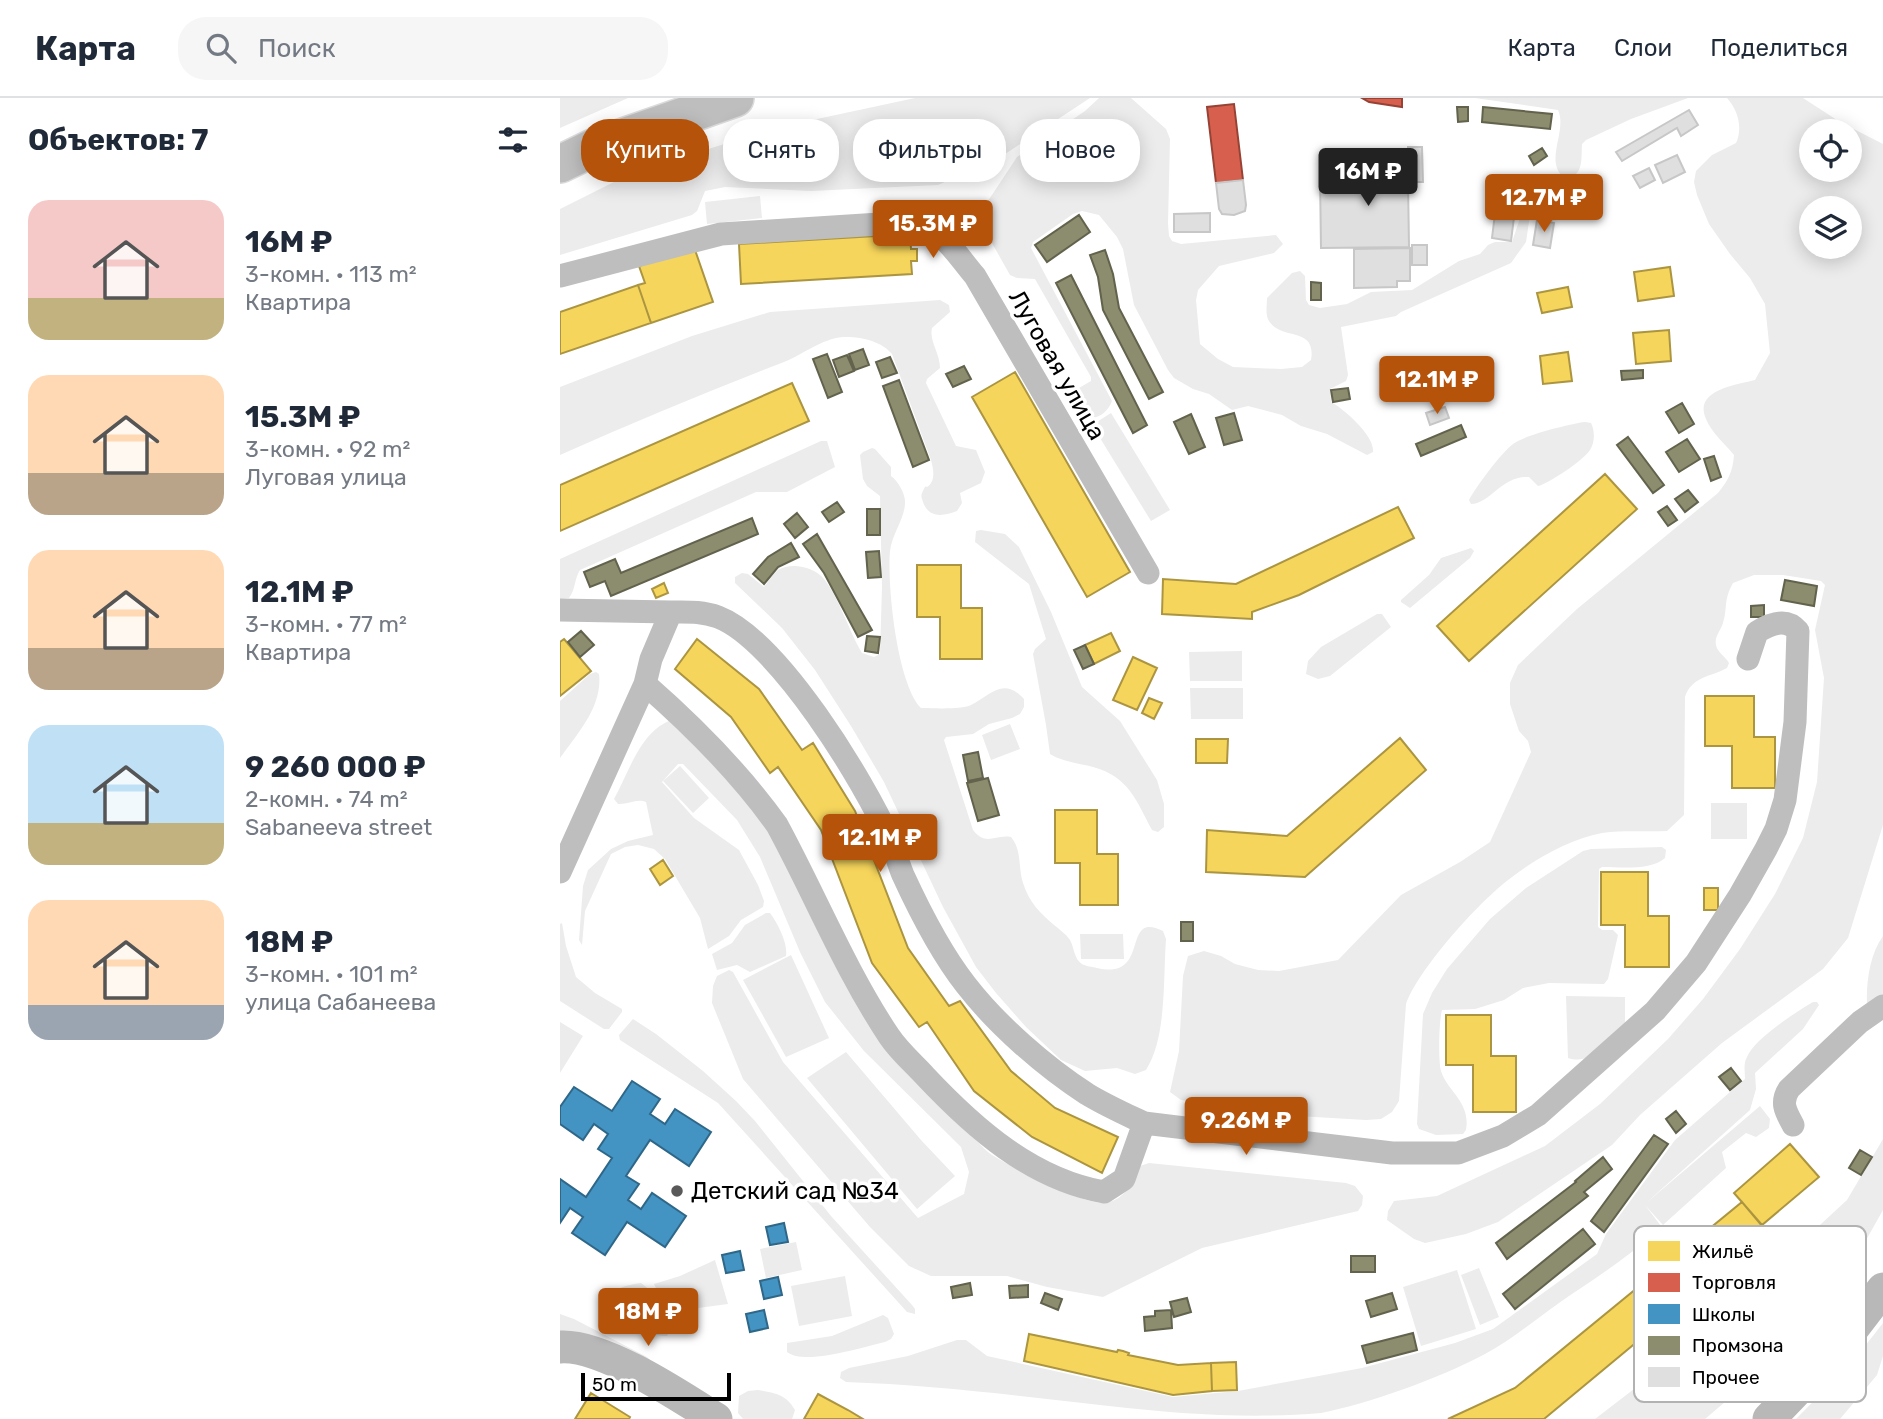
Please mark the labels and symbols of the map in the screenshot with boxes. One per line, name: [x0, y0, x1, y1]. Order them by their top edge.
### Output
pin: 16M ₽: [1319, 148, 1417, 208]
pin: 12.7M ₽: [1479, 174, 1609, 234]
pin: 15.3M ₽: [868, 200, 998, 260]
street label: Луговая улица: [1003, 285, 1111, 445]
pin: 12.1M ₽: [1372, 356, 1502, 416]
pin: 12.1M ₽: [815, 814, 945, 874]
pin: 9.26M ₽: [1181, 1098, 1311, 1157]
place label: Детский сад №34: [691, 1177, 899, 1205]
marker: Детский сад №34: [669, 1183, 685, 1199]
legend: [1634, 1226, 1866, 1402]
text: Жильё: [1692, 1240, 1754, 1263]
text: Торговля: [1692, 1271, 1776, 1294]
pin: 18M ₽: [599, 1288, 697, 1348]
text: Школы: [1692, 1303, 1755, 1326]
text: Промзона: [1692, 1334, 1783, 1357]
text: Прочее: [1692, 1366, 1760, 1389]
scale bar: [581, 1370, 732, 1402]

